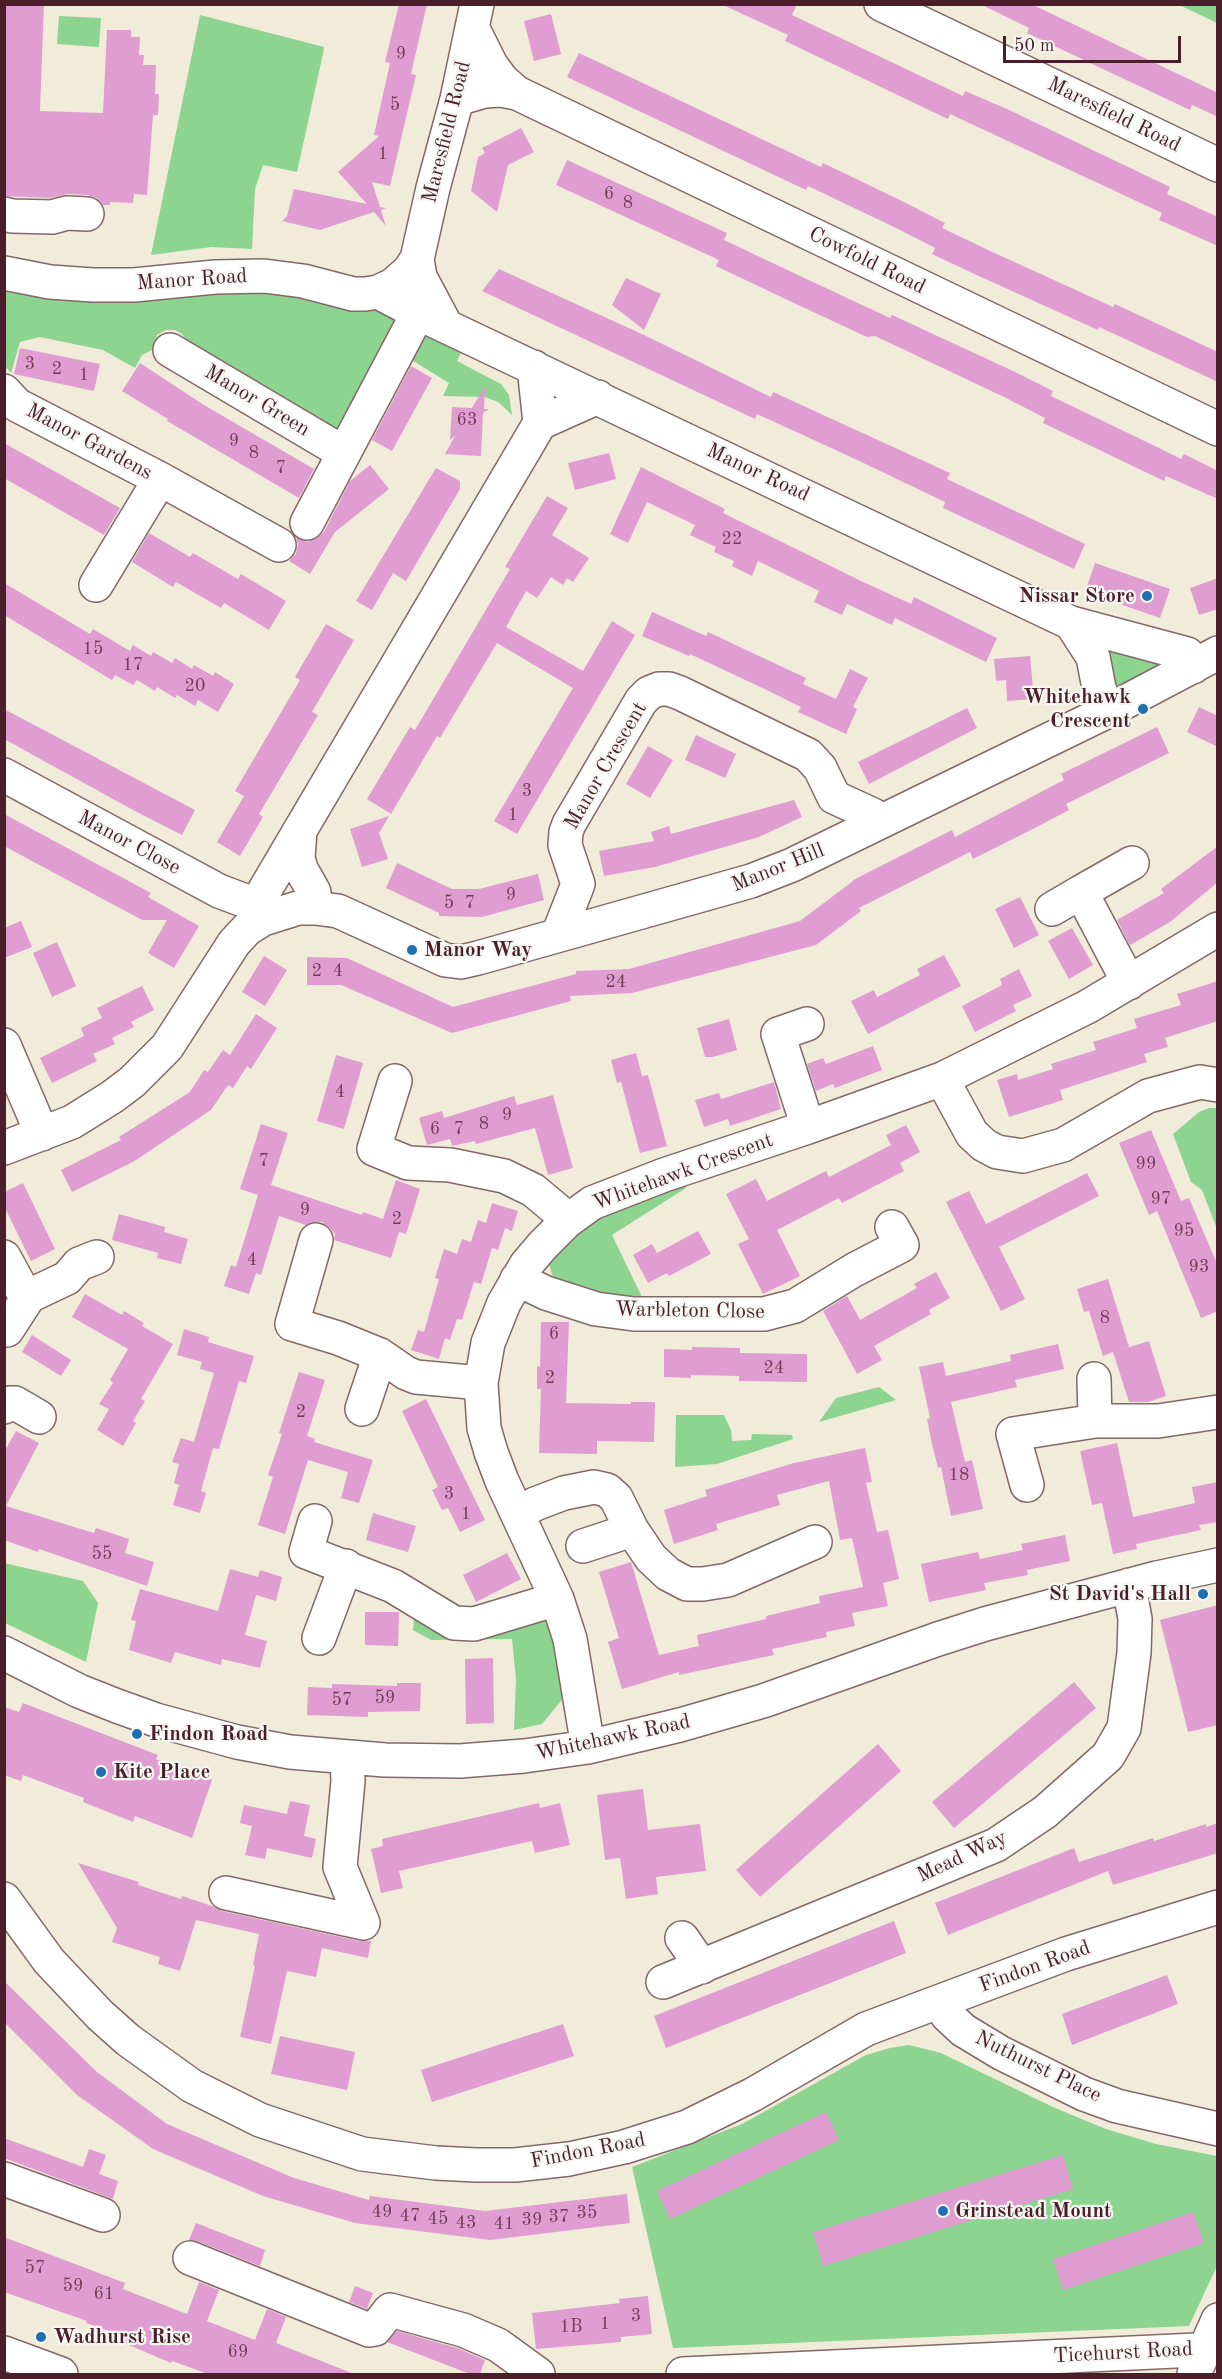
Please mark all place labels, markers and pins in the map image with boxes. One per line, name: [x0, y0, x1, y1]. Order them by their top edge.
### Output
place label: Nissar Store: [1019, 583, 1135, 609]
marker: Nissar Store: [1140, 589, 1154, 603]
place label: Whitehawk Crescent: [1023, 684, 1131, 734]
marker: Whitehawk Crescent: [1136, 702, 1150, 716]
place label: Manor Way: [424, 937, 532, 963]
marker: Manor Way: [405, 943, 419, 957]
place label: St David's Hall: [1049, 1581, 1191, 1607]
marker: St David's Hall: [1196, 1587, 1210, 1601]
place label: Findon Road: [149, 1721, 268, 1747]
marker: Findon Road: [130, 1727, 144, 1741]
place label: Kite Place: [113, 1759, 210, 1785]
marker: Kite Place: [94, 1765, 108, 1779]
place label: Grinstead Mount: [955, 2198, 1112, 2224]
marker: Grinstead Mount: [936, 2204, 950, 2218]
place label: Wadhurst Rise: [53, 2324, 191, 2350]
marker: Wadhurst Rise: [34, 2330, 48, 2344]

